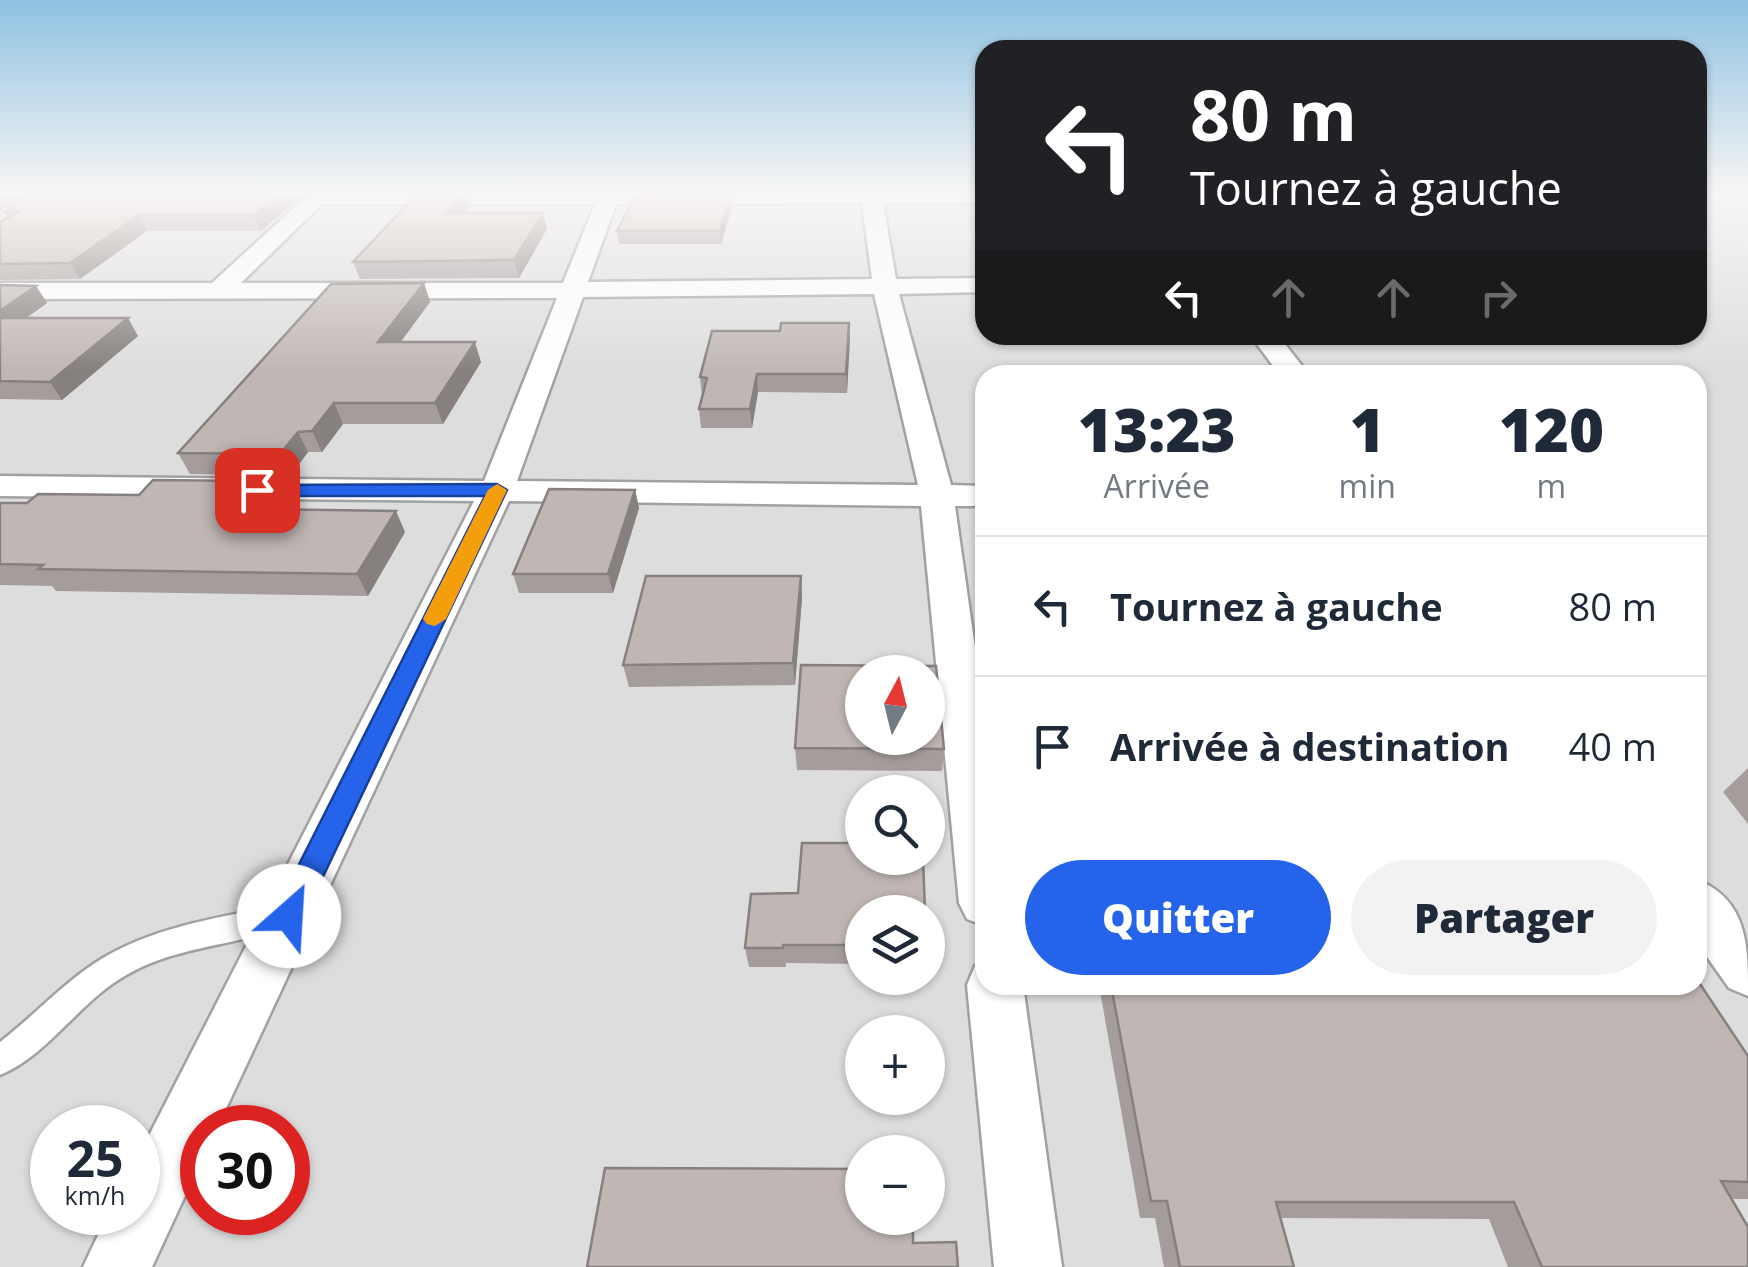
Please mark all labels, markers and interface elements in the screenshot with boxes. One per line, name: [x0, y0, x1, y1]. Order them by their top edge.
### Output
text: 80 m: [1190, 66, 1357, 162]
icon: left: [1025, 80, 1155, 210]
text: Tournez à gauche: [1190, 157, 1562, 218]
icon: left: [1156, 270, 1211, 325]
icon: ahead: [1261, 270, 1316, 325]
icon: ahead: [1366, 270, 1421, 325]
icon: right: [1471, 270, 1526, 325]
text: 13:23: [1078, 388, 1236, 470]
text: 1: [1350, 388, 1385, 470]
text: 120: [1499, 388, 1604, 470]
pin: [215, 448, 300, 533]
icon: arrive: [230, 463, 285, 518]
text: Arrivée: [1104, 464, 1210, 507]
text: min: [1339, 464, 1396, 507]
text: m: [1537, 464, 1566, 507]
icon: left: [1025, 579, 1080, 634]
text: Tournez à gauche: [1110, 580, 1443, 632]
text: 80 m: [1568, 580, 1657, 632]
north arrow: [845, 655, 945, 755]
map controls: [845, 655, 945, 1235]
icon: arrive: [1025, 719, 1080, 774]
text: Arrivée à destination: [1110, 720, 1510, 772]
text: 40 m: [1568, 720, 1657, 772]
button: search: [845, 775, 945, 875]
button: Quitter: [1025, 860, 1331, 975]
button: Partager: [1351, 860, 1657, 975]
position arrow: [237, 864, 341, 968]
button: layers: [845, 895, 945, 995]
button: +: [845, 1015, 945, 1115]
speed limit sign: 30: [180, 1105, 310, 1235]
text: 25: [66, 1124, 124, 1192]
button: −: [845, 1135, 945, 1235]
text: km/h: [65, 1178, 125, 1212]

